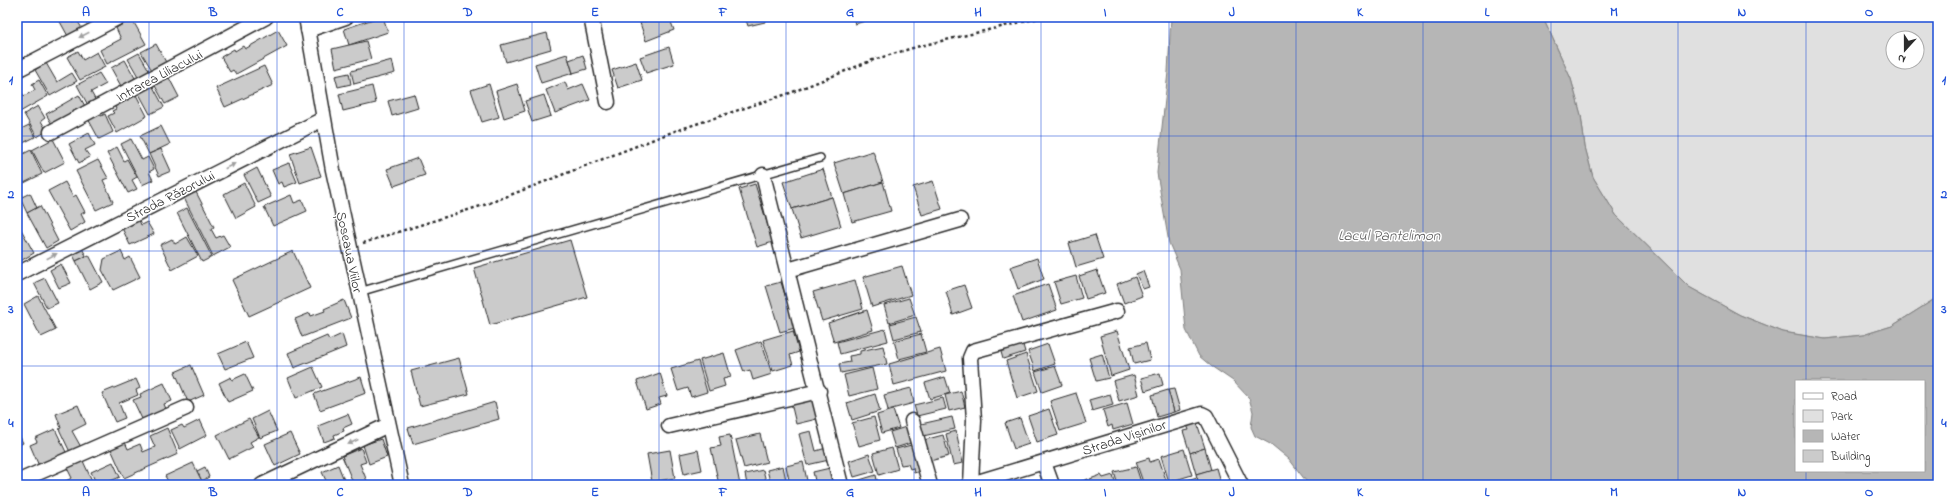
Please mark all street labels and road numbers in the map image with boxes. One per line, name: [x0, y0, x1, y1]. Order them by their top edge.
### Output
street label: Intrarea Liliacului: [113, 45, 207, 108]
street label: Strada Răzorului: [122, 166, 219, 229]
street label: Șoseaua Viilor: [330, 210, 368, 296]
street label: Strada Vișinilor: [1080, 415, 1170, 462]

